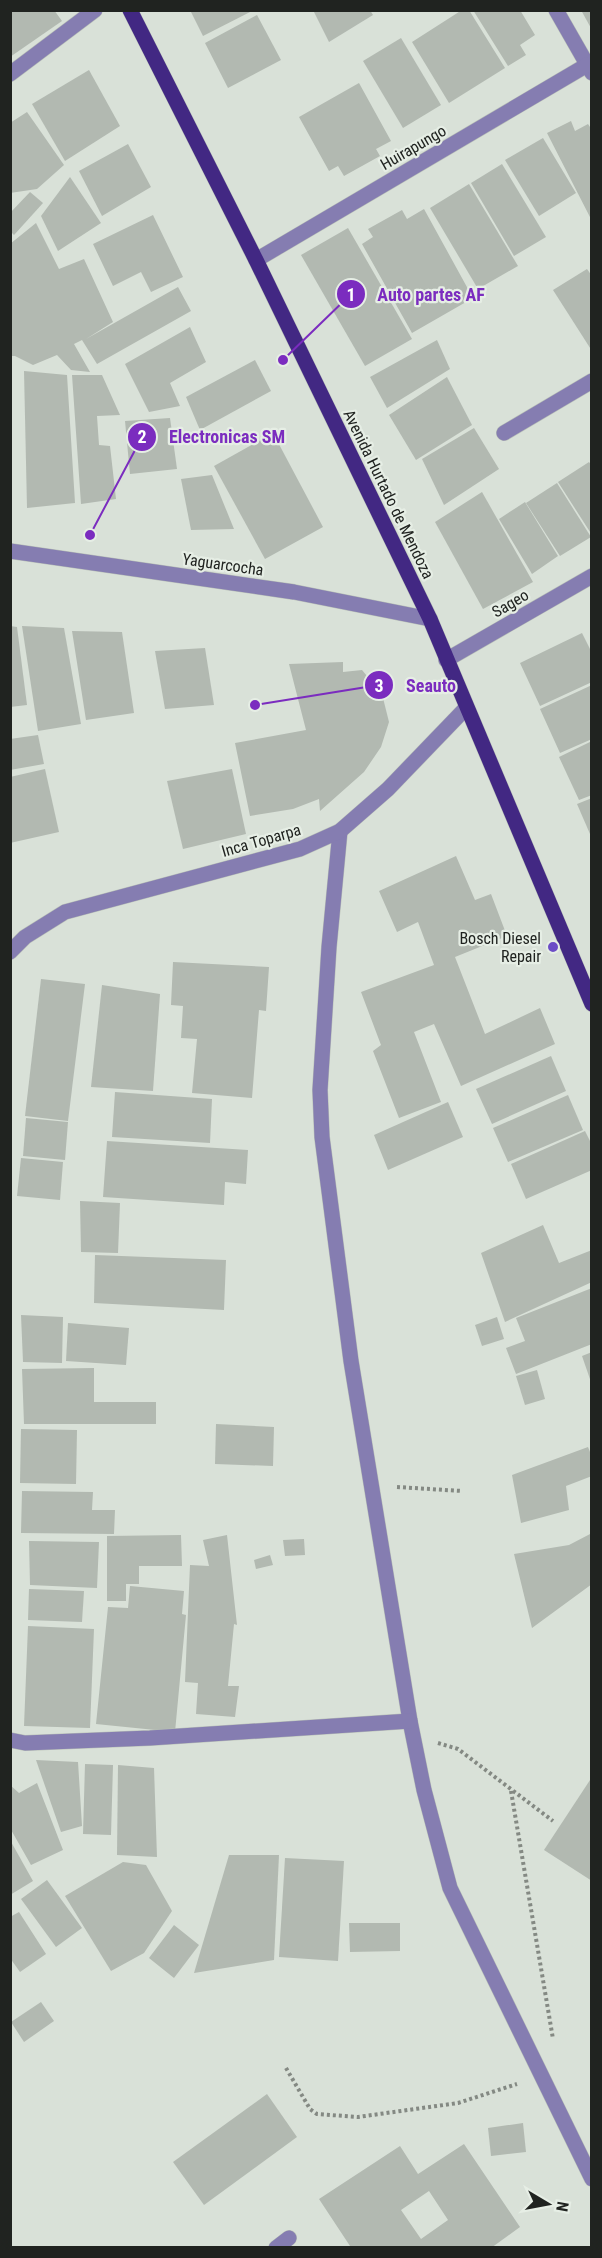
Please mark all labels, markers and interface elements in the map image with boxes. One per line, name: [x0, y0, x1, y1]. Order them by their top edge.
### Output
street label: Huirapungo: [377, 121, 450, 174]
callout: Auto partes AF: [336, 276, 497, 312]
text: 1: [346, 284, 356, 305]
text: Auto partes AF: [377, 284, 485, 305]
street label: Avenida Hurtado de Mendoza: [339, 407, 438, 582]
callout: Electronicas SM: [127, 419, 297, 455]
text: 2: [137, 426, 147, 447]
text: Electronicas SM: [169, 426, 285, 447]
street label: Yaguarcocha: [181, 549, 265, 580]
street label: Sageo: [488, 585, 532, 622]
callout: Seauto: [364, 667, 468, 703]
text: 3: [374, 675, 384, 696]
text: Seauto: [406, 675, 456, 696]
street label: Inca Toparpa: [219, 820, 303, 861]
place label: Bosch Diesel Repair: [459, 929, 541, 966]
marker: Bosch Diesel Repair: [546, 940, 560, 954]
north arrow: [518, 2174, 578, 2234]
text: N: [552, 2200, 572, 2213]

